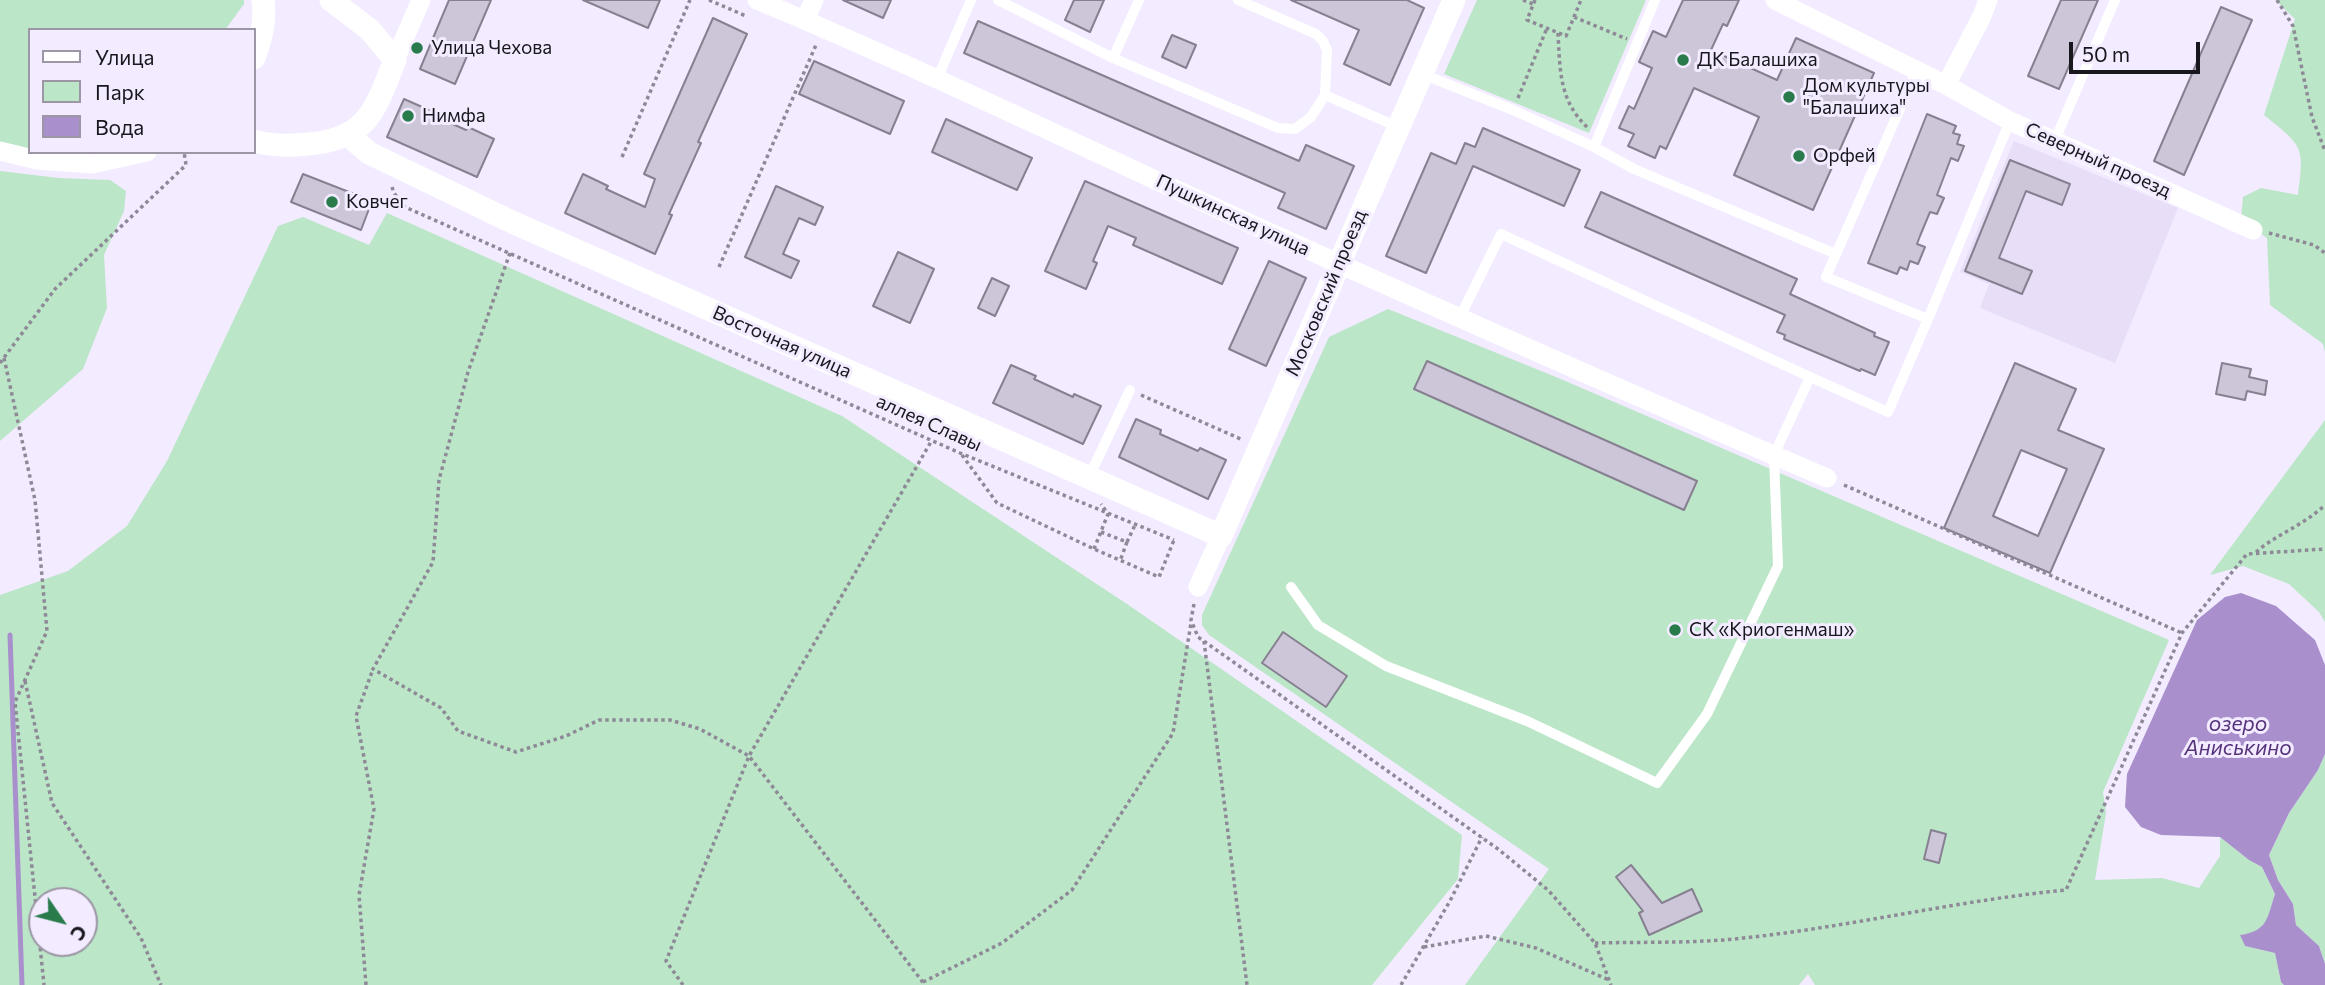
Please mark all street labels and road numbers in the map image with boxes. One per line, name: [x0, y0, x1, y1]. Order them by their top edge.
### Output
street label: Северный проезд: [2022, 118, 2174, 202]
street label: Пушкинская улица: [1153, 169, 1313, 261]
street label: Московский проезд: [1281, 206, 1371, 380]
street label: Восточная улица: [709, 301, 855, 383]
street label: аллея Славы: [873, 390, 985, 456]

